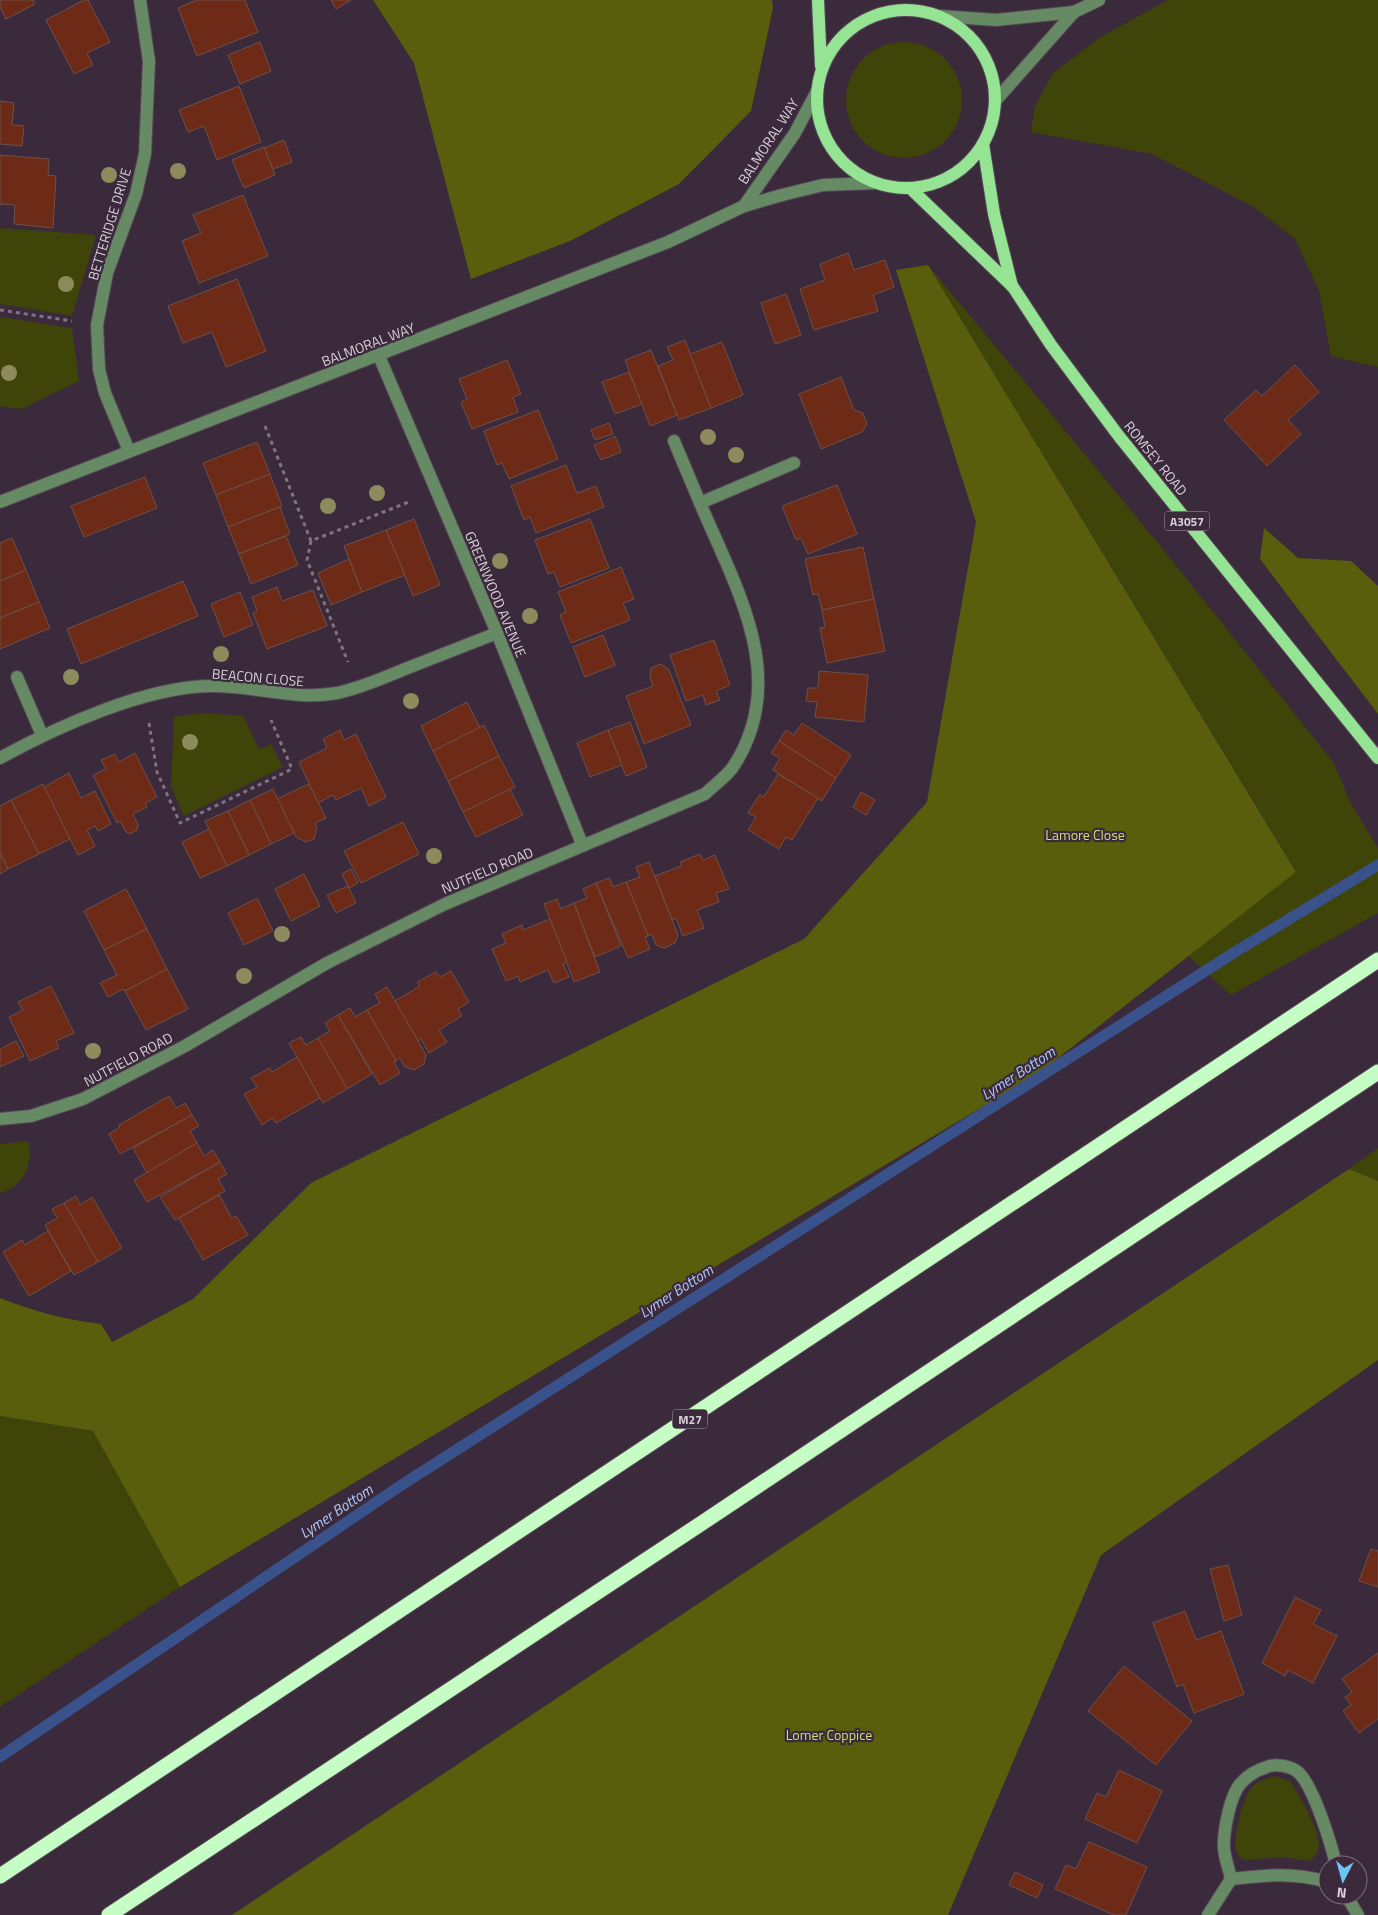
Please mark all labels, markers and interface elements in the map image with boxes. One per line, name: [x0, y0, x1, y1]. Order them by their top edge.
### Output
street label: BALMORAL WAY: [732, 94, 804, 188]
street label: BETTERIDGE DRIVE: [82, 165, 136, 283]
street label: BALMORAL WAY: [318, 316, 418, 371]
street label: ROMSEY ROAD: [1119, 416, 1193, 500]
road number: A3057: [1164, 512, 1210, 530]
street label: GREENWOOD AVENUE: [460, 528, 532, 661]
street label: BEACON CLOSE: [211, 663, 305, 692]
park label: Lamore Close: [1045, 824, 1125, 845]
street label: NUTFIELD ROAD: [438, 841, 536, 899]
street label: NUTFIELD ROAD: [80, 1027, 176, 1091]
water label: Lymer Bottom: [977, 1040, 1060, 1105]
water label: Lymer Bottom: [635, 1258, 718, 1323]
road number: M27: [672, 1410, 708, 1428]
water label: Lymer Bottom: [295, 1478, 377, 1544]
park label: Lomer Coppice: [786, 1724, 872, 1745]
north arrow: [1318, 1855, 1368, 1905]
text: N: [1336, 1882, 1348, 1904]

